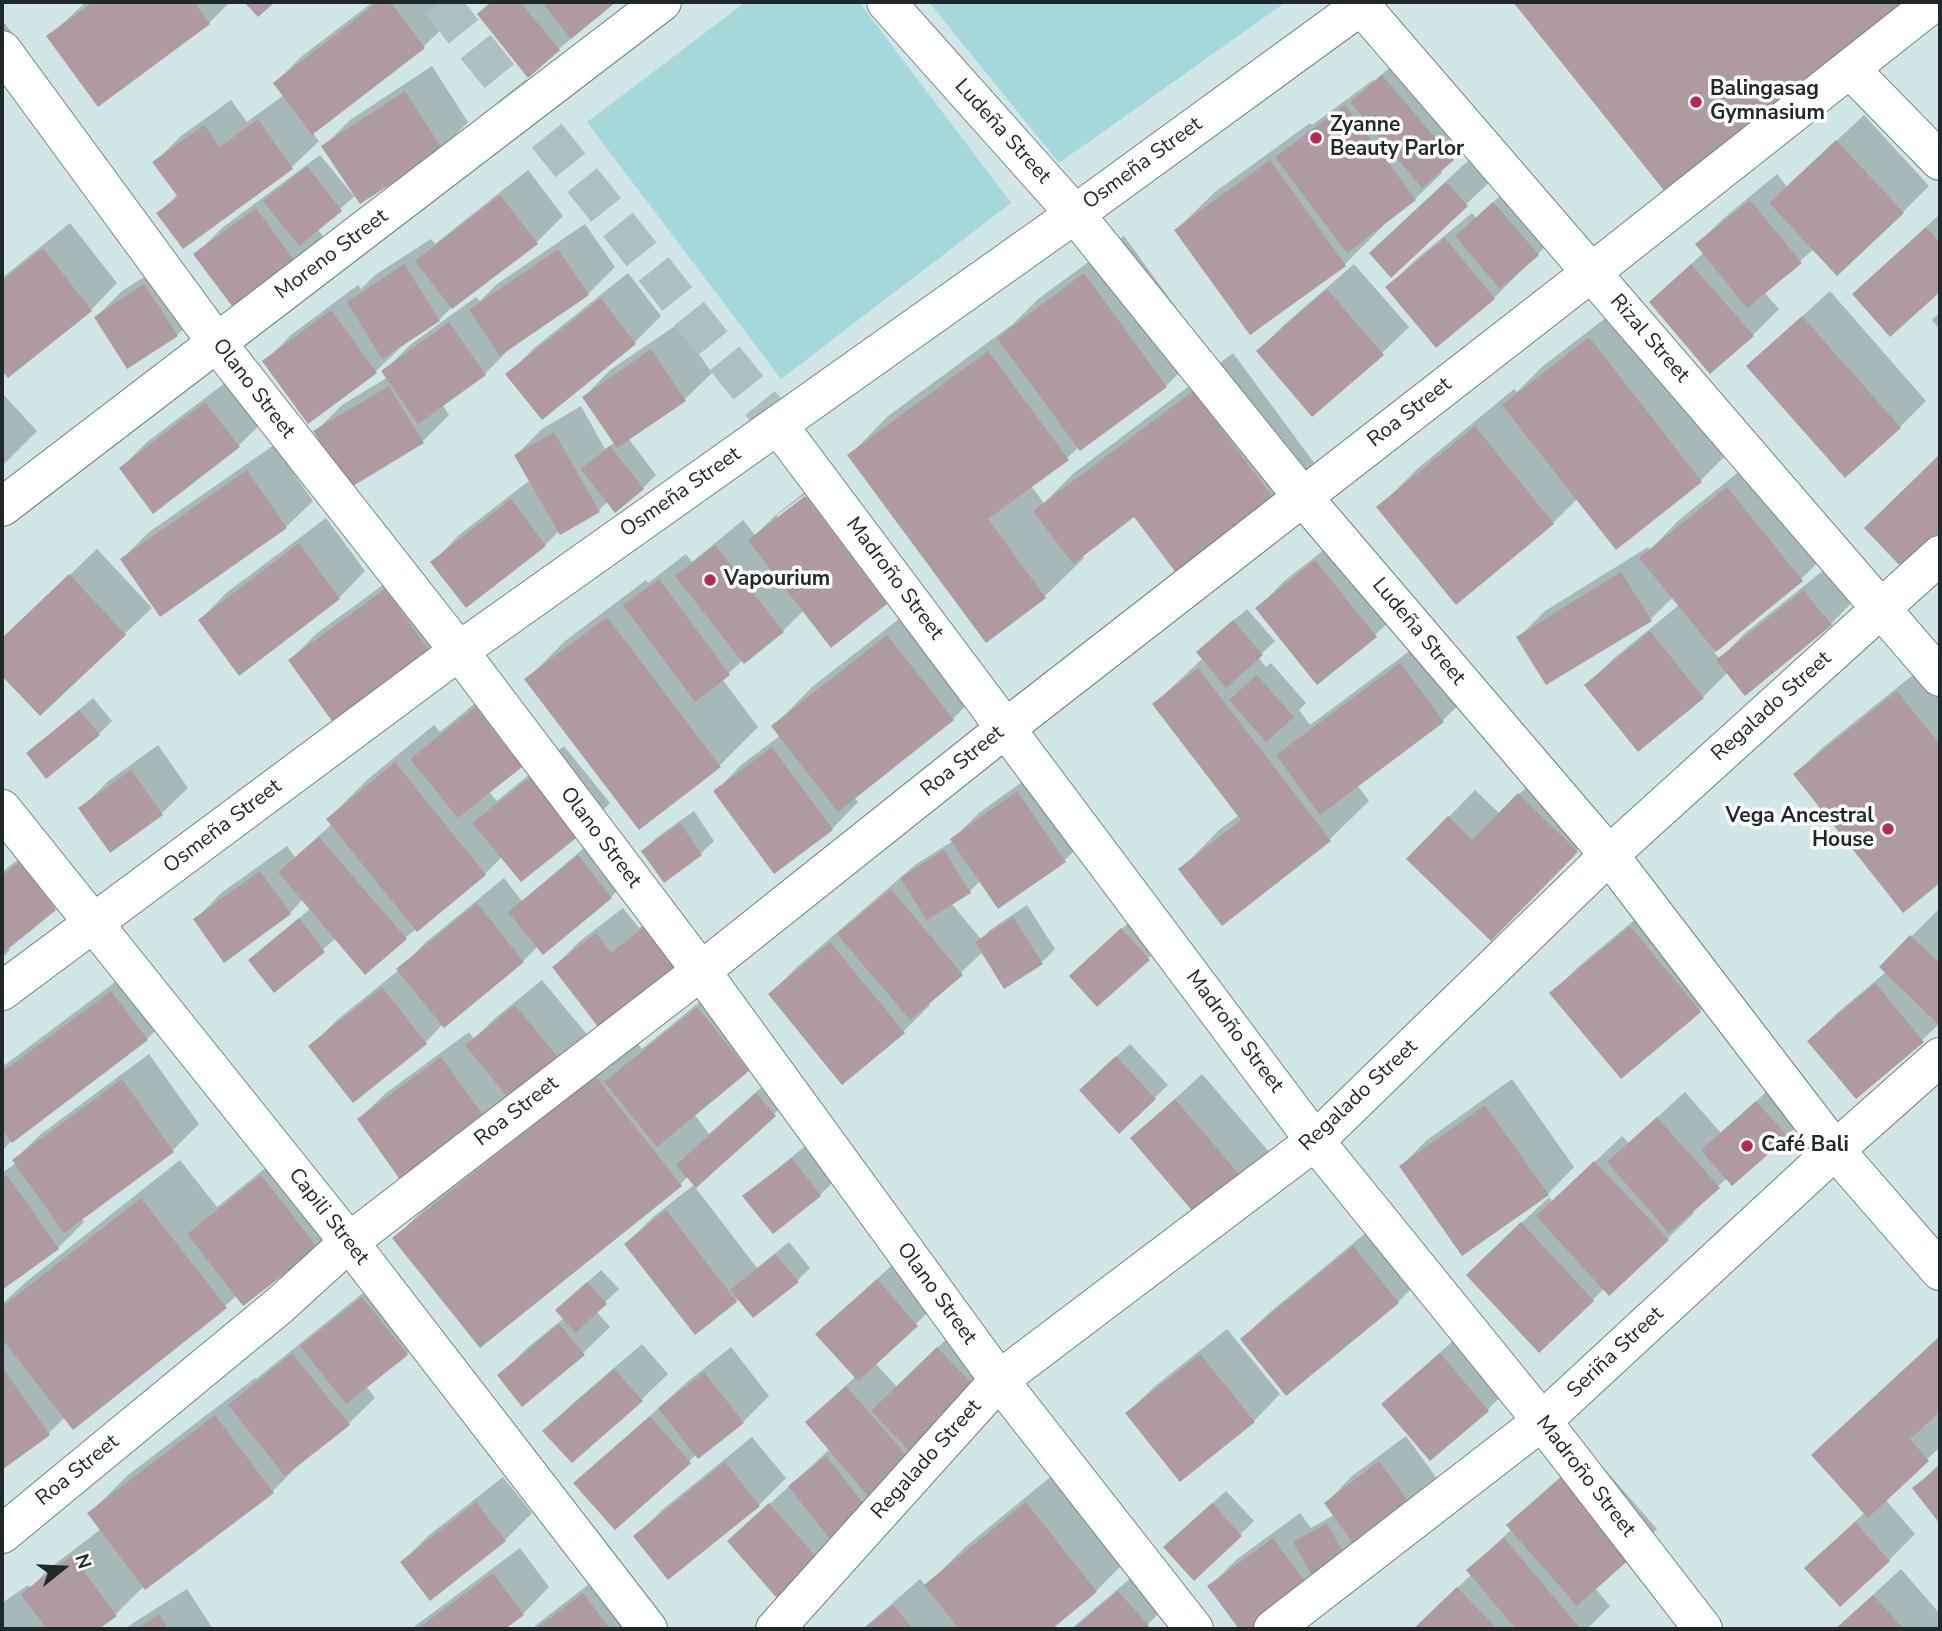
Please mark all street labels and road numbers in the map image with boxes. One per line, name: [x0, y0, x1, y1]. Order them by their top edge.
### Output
street label: Ludeña Street: [948, 74, 1056, 190]
street label: Osmeña Street: [1079, 112, 1207, 216]
street label: Moreno Street: [271, 204, 393, 306]
street label: Rizal Street: [1604, 290, 1694, 388]
street label: Olano Street: [206, 334, 300, 444]
street label: Roa Street: [1363, 373, 1457, 453]
street label: Osmeña Street: [616, 442, 746, 544]
street label: Madroño Street: [840, 513, 948, 645]
street label: Ludeña Street: [1366, 573, 1470, 691]
street label: Regalado Street: [1707, 647, 1837, 767]
street label: Roa Street: [916, 721, 1010, 803]
street label: Osmeña Street: [159, 774, 287, 880]
street label: Olano Street: [554, 783, 646, 893]
street label: Madroño Street: [1180, 966, 1288, 1098]
street label: Regalado Street: [1295, 1035, 1423, 1157]
street label: Roa Street: [470, 1072, 564, 1152]
street label: Capili Street: [282, 1164, 374, 1270]
street label: Olano Street: [891, 1238, 981, 1350]
street label: Seriña Street: [1563, 1302, 1669, 1404]
street label: Regalado Street: [867, 1395, 987, 1525]
street label: Madroño Street: [1530, 1411, 1640, 1543]
street label: Roa Street: [31, 1430, 125, 1512]

